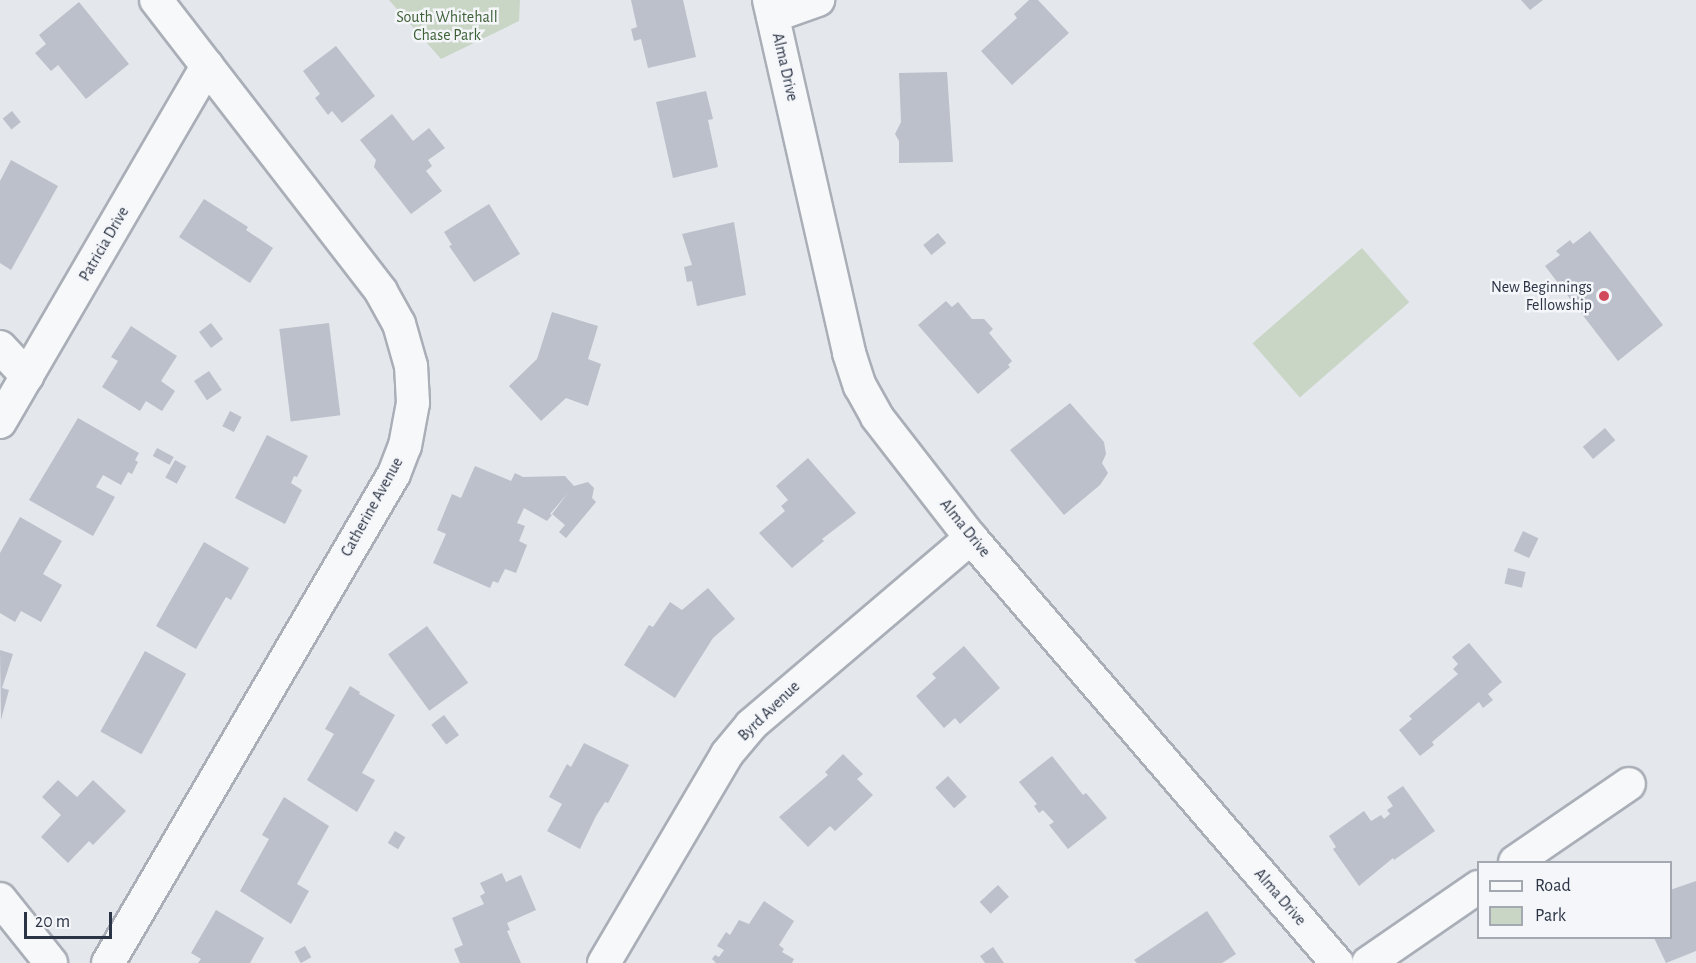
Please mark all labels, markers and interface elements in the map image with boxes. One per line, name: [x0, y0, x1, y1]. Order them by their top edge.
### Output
park label: South Whitehall Chase Park: [396, 7, 498, 45]
street label: Alma Drive: [768, 31, 802, 103]
street label: Patricia Drive: [75, 203, 133, 285]
place label: New Beginnings Fellowship: [1491, 277, 1592, 315]
marker: New Beginnings Fellowship: [1597, 289, 1611, 303]
street label: Catherine Avenue: [337, 454, 407, 560]
street label: Alma Drive: [936, 495, 994, 561]
street label: Byrd Avenue: [734, 677, 804, 745]
legend: [1477, 861, 1672, 939]
street label: Alma Drive: [1250, 865, 1310, 929]
text: Road: [1535, 877, 1571, 895]
scale bar: [27, 900, 116, 938]
text: Park: [1535, 907, 1566, 925]
text: 20 m: [35, 913, 70, 931]

